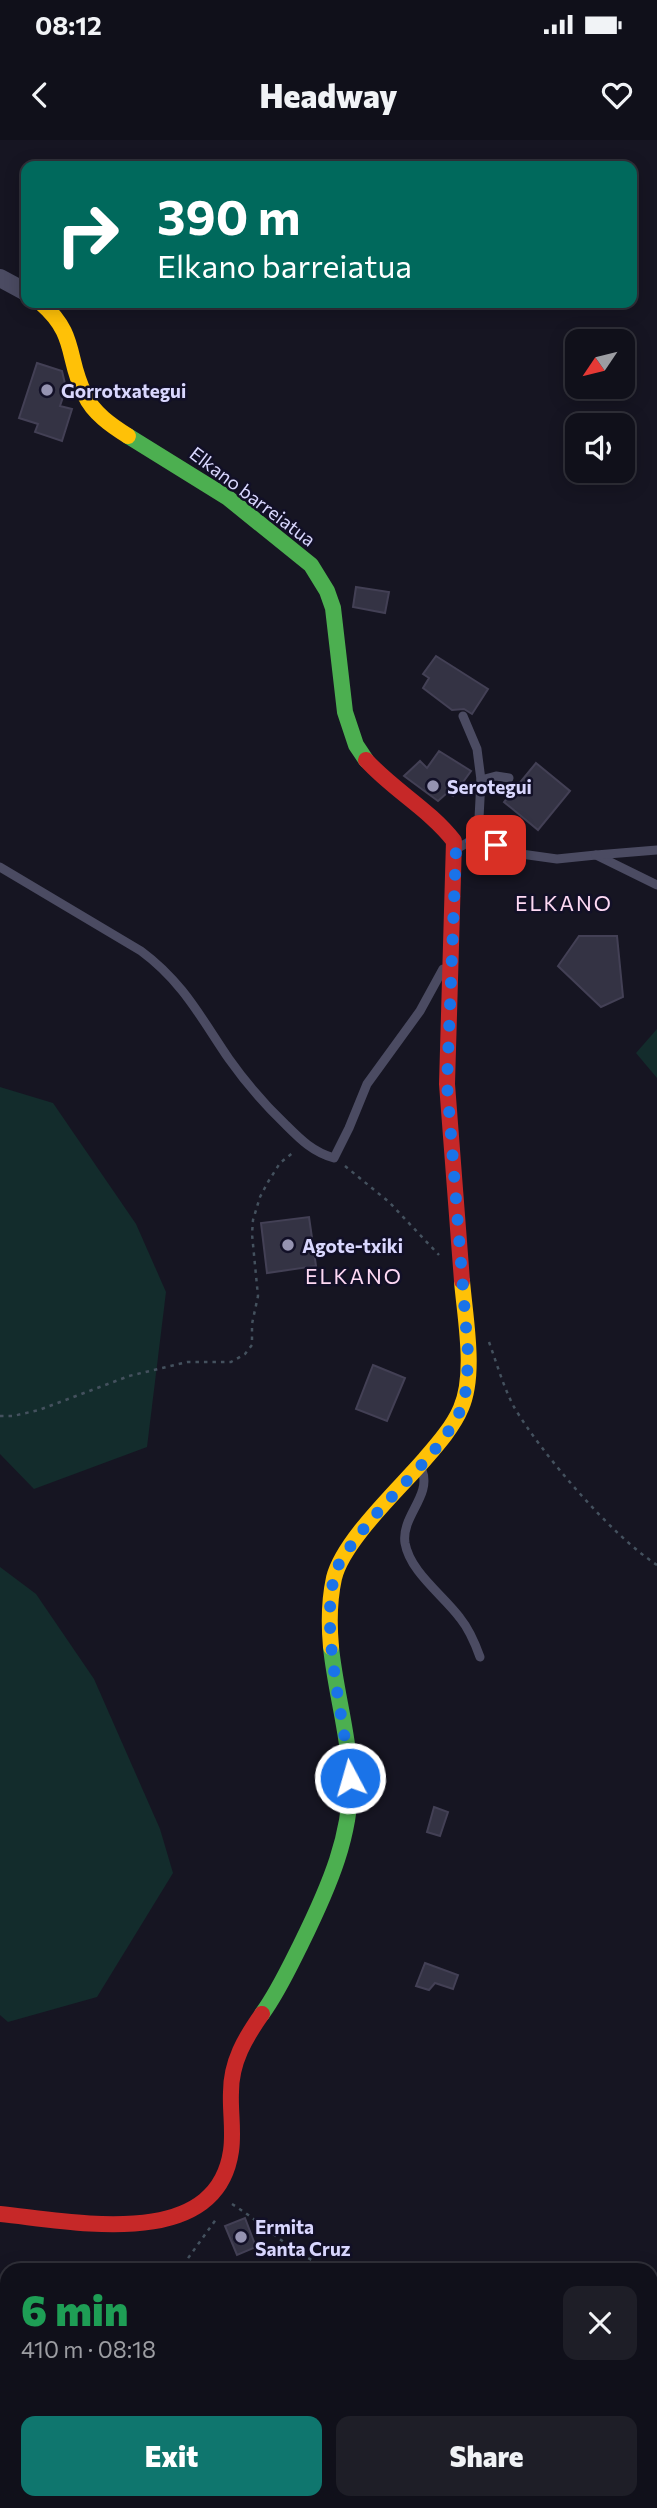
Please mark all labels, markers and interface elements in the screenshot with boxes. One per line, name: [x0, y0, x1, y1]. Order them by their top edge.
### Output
text: 08:12: [35, 9, 102, 40]
text: Headway: [260, 75, 397, 115]
icon: back: [21, 76, 59, 114]
icon: heart: [598, 76, 636, 114]
text: 390 m: [157, 185, 300, 245]
icon: right: [42, 189, 133, 280]
text: Elkano barreiatua: [157, 245, 412, 285]
north arrow: [565, 329, 635, 399]
map controls: [565, 329, 635, 483]
place label: Gorrotxategui: [61, 379, 186, 402]
marker: Gorrotxategui: [39, 382, 55, 398]
button: sound: [565, 413, 635, 483]
street label: Elkano barreiatua: [186, 441, 320, 551]
place label: Serotegui: [447, 775, 532, 798]
marker: Serotegui: [425, 778, 441, 794]
pin: [466, 815, 526, 875]
icon: arrive: [477, 826, 515, 864]
district label: ELKANO: [515, 890, 613, 915]
place label: Agote-txiki: [302, 1234, 403, 1257]
marker: Agote-txiki: [280, 1237, 296, 1253]
district label: ELKANO: [305, 1263, 403, 1288]
position arrow: [313, 1741, 387, 1815]
place label: Ermita Santa Cruz: [255, 2215, 351, 2260]
marker: Ermita Santa Cruz: [233, 2229, 249, 2245]
text: 6 min: [21, 2283, 128, 2335]
button: close: [563, 2286, 637, 2360]
text: 410 m · 08:18: [21, 2335, 156, 2363]
button: Exit: [21, 2416, 322, 2496]
button: Share: [336, 2416, 637, 2496]

